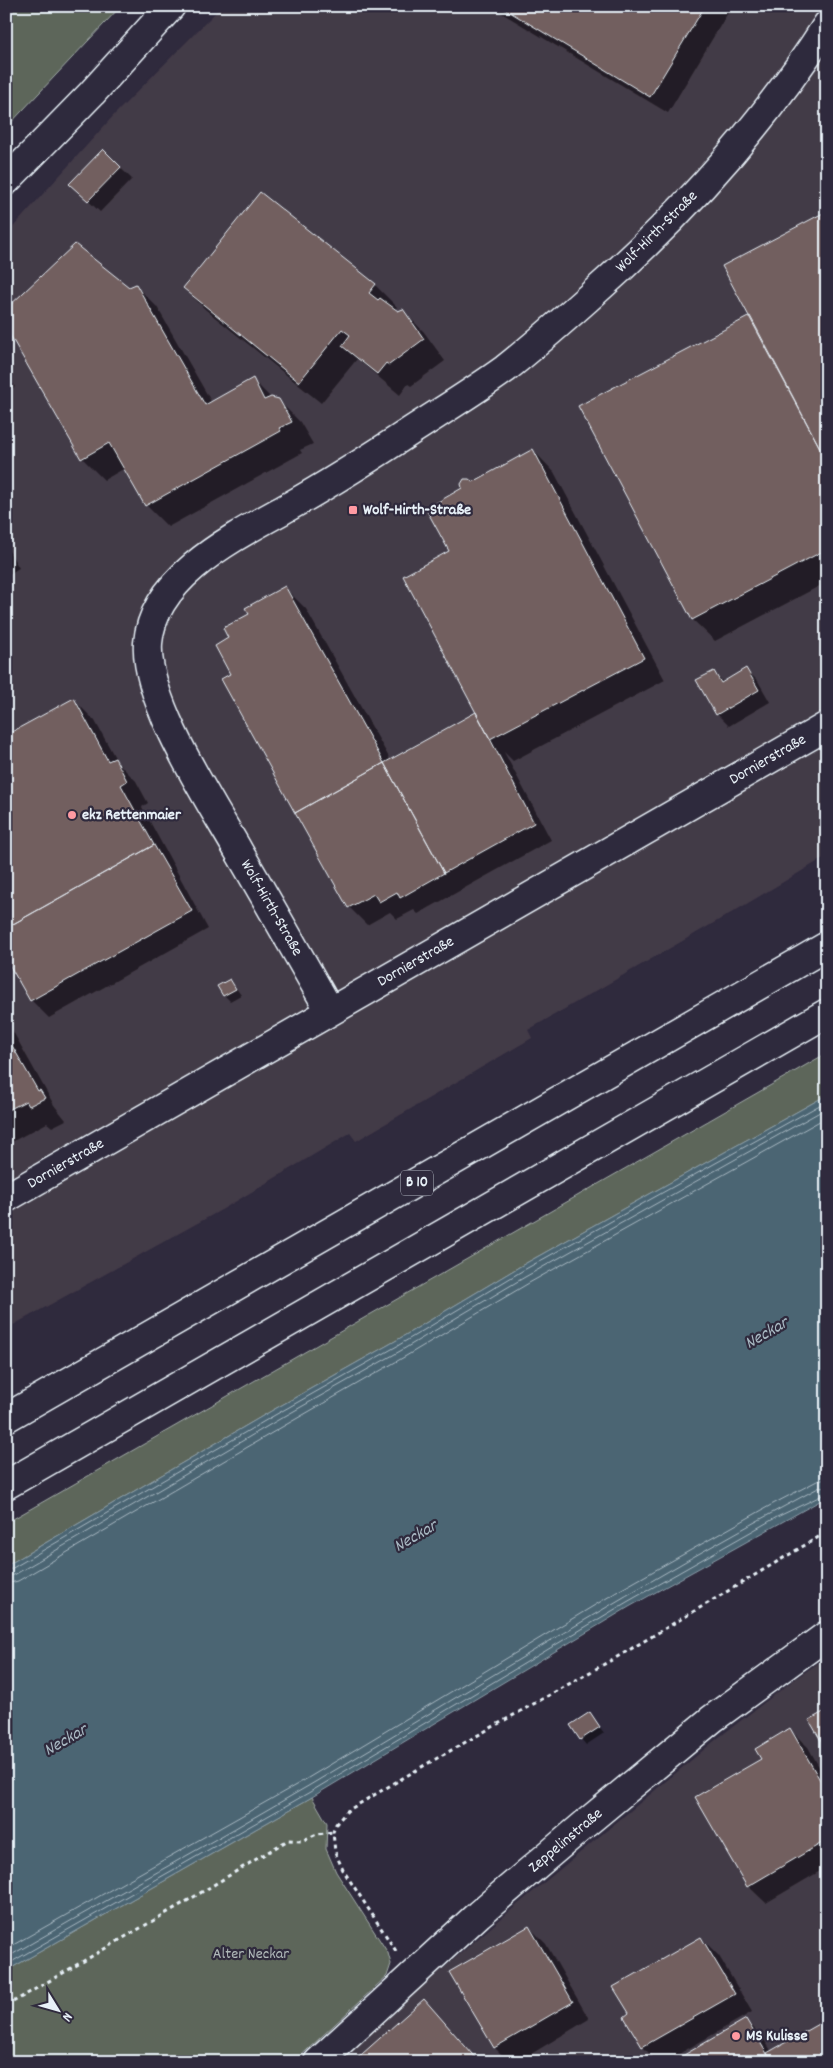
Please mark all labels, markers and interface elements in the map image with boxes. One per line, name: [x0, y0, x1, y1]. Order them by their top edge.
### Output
street label: Wolf-Hirth-Straße: [611, 186, 703, 278]
place label: Wolf-Hirth-Straße: [363, 499, 471, 522]
marker: Wolf-Hirth-Straße: [347, 504, 359, 516]
street label: Dornierstraße: [725, 729, 811, 791]
place label: ekz Rettenmaier: [82, 804, 182, 827]
marker: ekz Rettenmaier: [66, 809, 78, 821]
street label: Wolf-Hirth-Straße: [234, 855, 308, 961]
street label: Dornierstraße: [373, 931, 459, 993]
street label: Dornierstraße: [23, 1133, 109, 1195]
road number: B 10: [401, 1170, 433, 1196]
water label: Neckar: [741, 1310, 795, 1356]
water label: Neckar: [390, 1513, 444, 1559]
water label: Neckar: [40, 1717, 94, 1763]
street label: Zeppelinstraße: [524, 1803, 608, 1879]
park label: Alter Neckar: [213, 1943, 289, 1966]
north arrow: [32, 1986, 82, 2036]
text: N: [57, 2008, 77, 2025]
place label: MS Kulisse: [746, 2025, 808, 2048]
marker: MS Kulisse: [730, 2030, 742, 2042]

